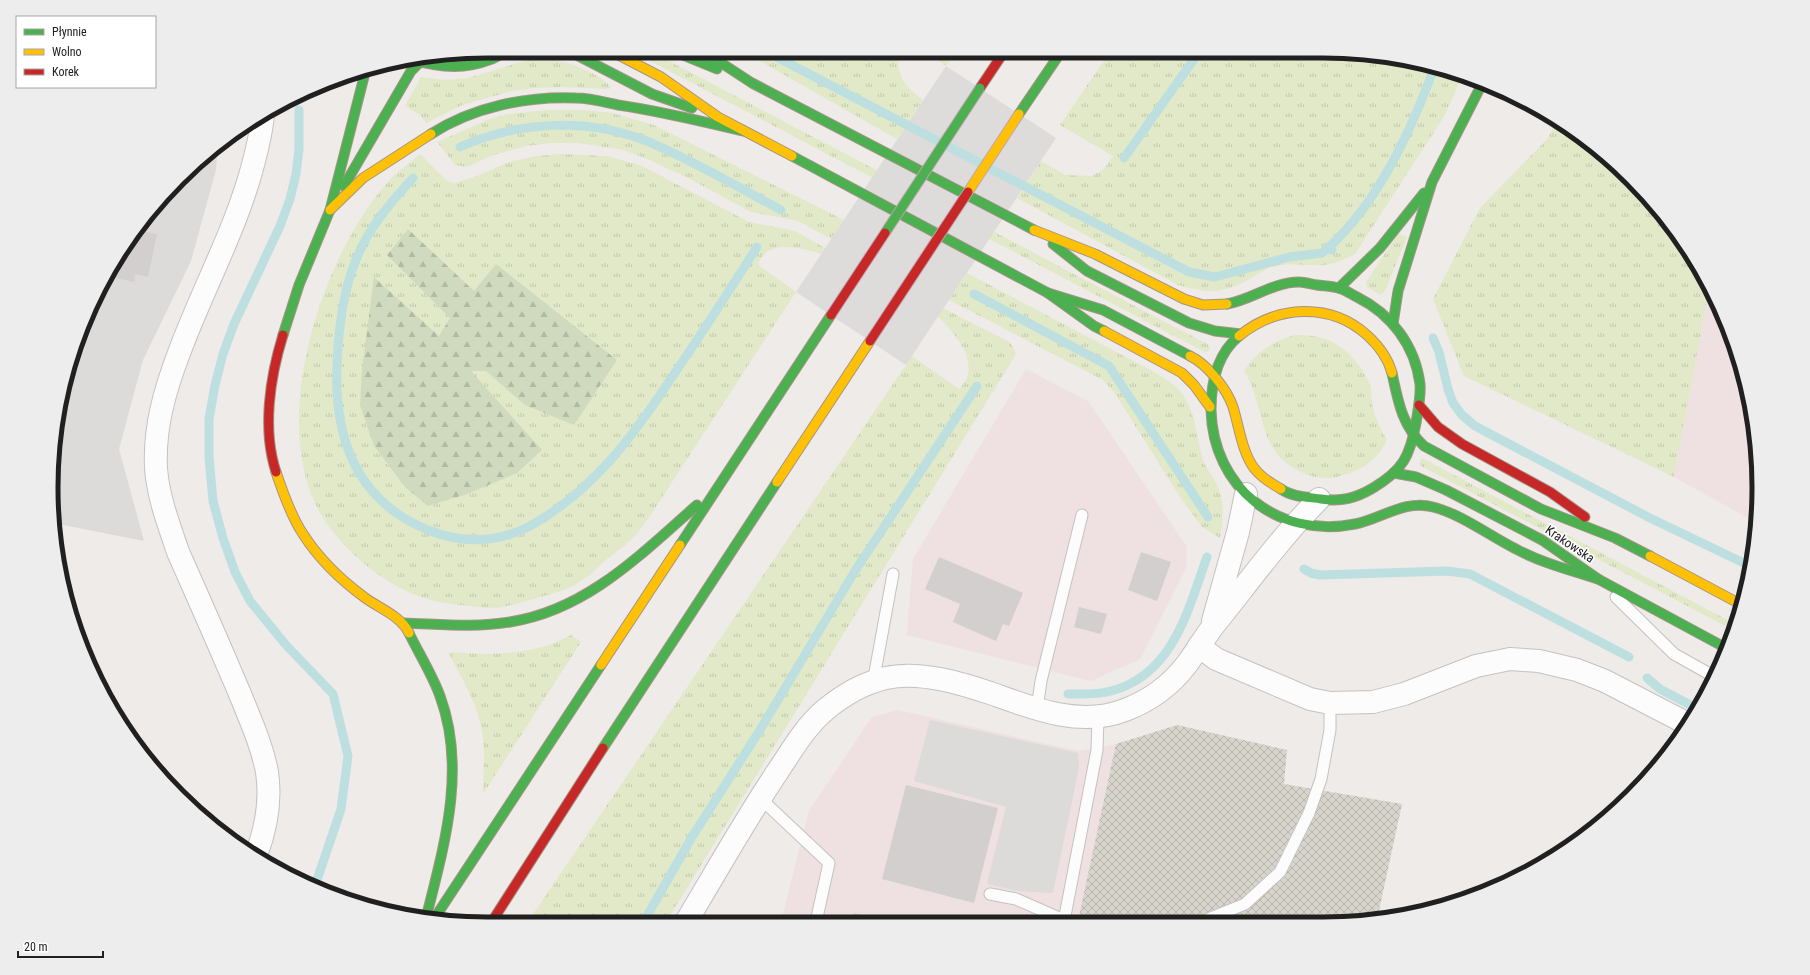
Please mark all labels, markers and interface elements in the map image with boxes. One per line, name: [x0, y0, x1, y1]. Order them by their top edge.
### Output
legend: [16, 16, 156, 88]
text: Płynnie: [52, 25, 87, 39]
text: Wolno: [52, 45, 82, 59]
text: Korek: [52, 65, 80, 79]
street label: Krakowska: [1543, 522, 1597, 566]
scale bar: [18, 933, 103, 959]
text: 20 m: [24, 940, 48, 954]

